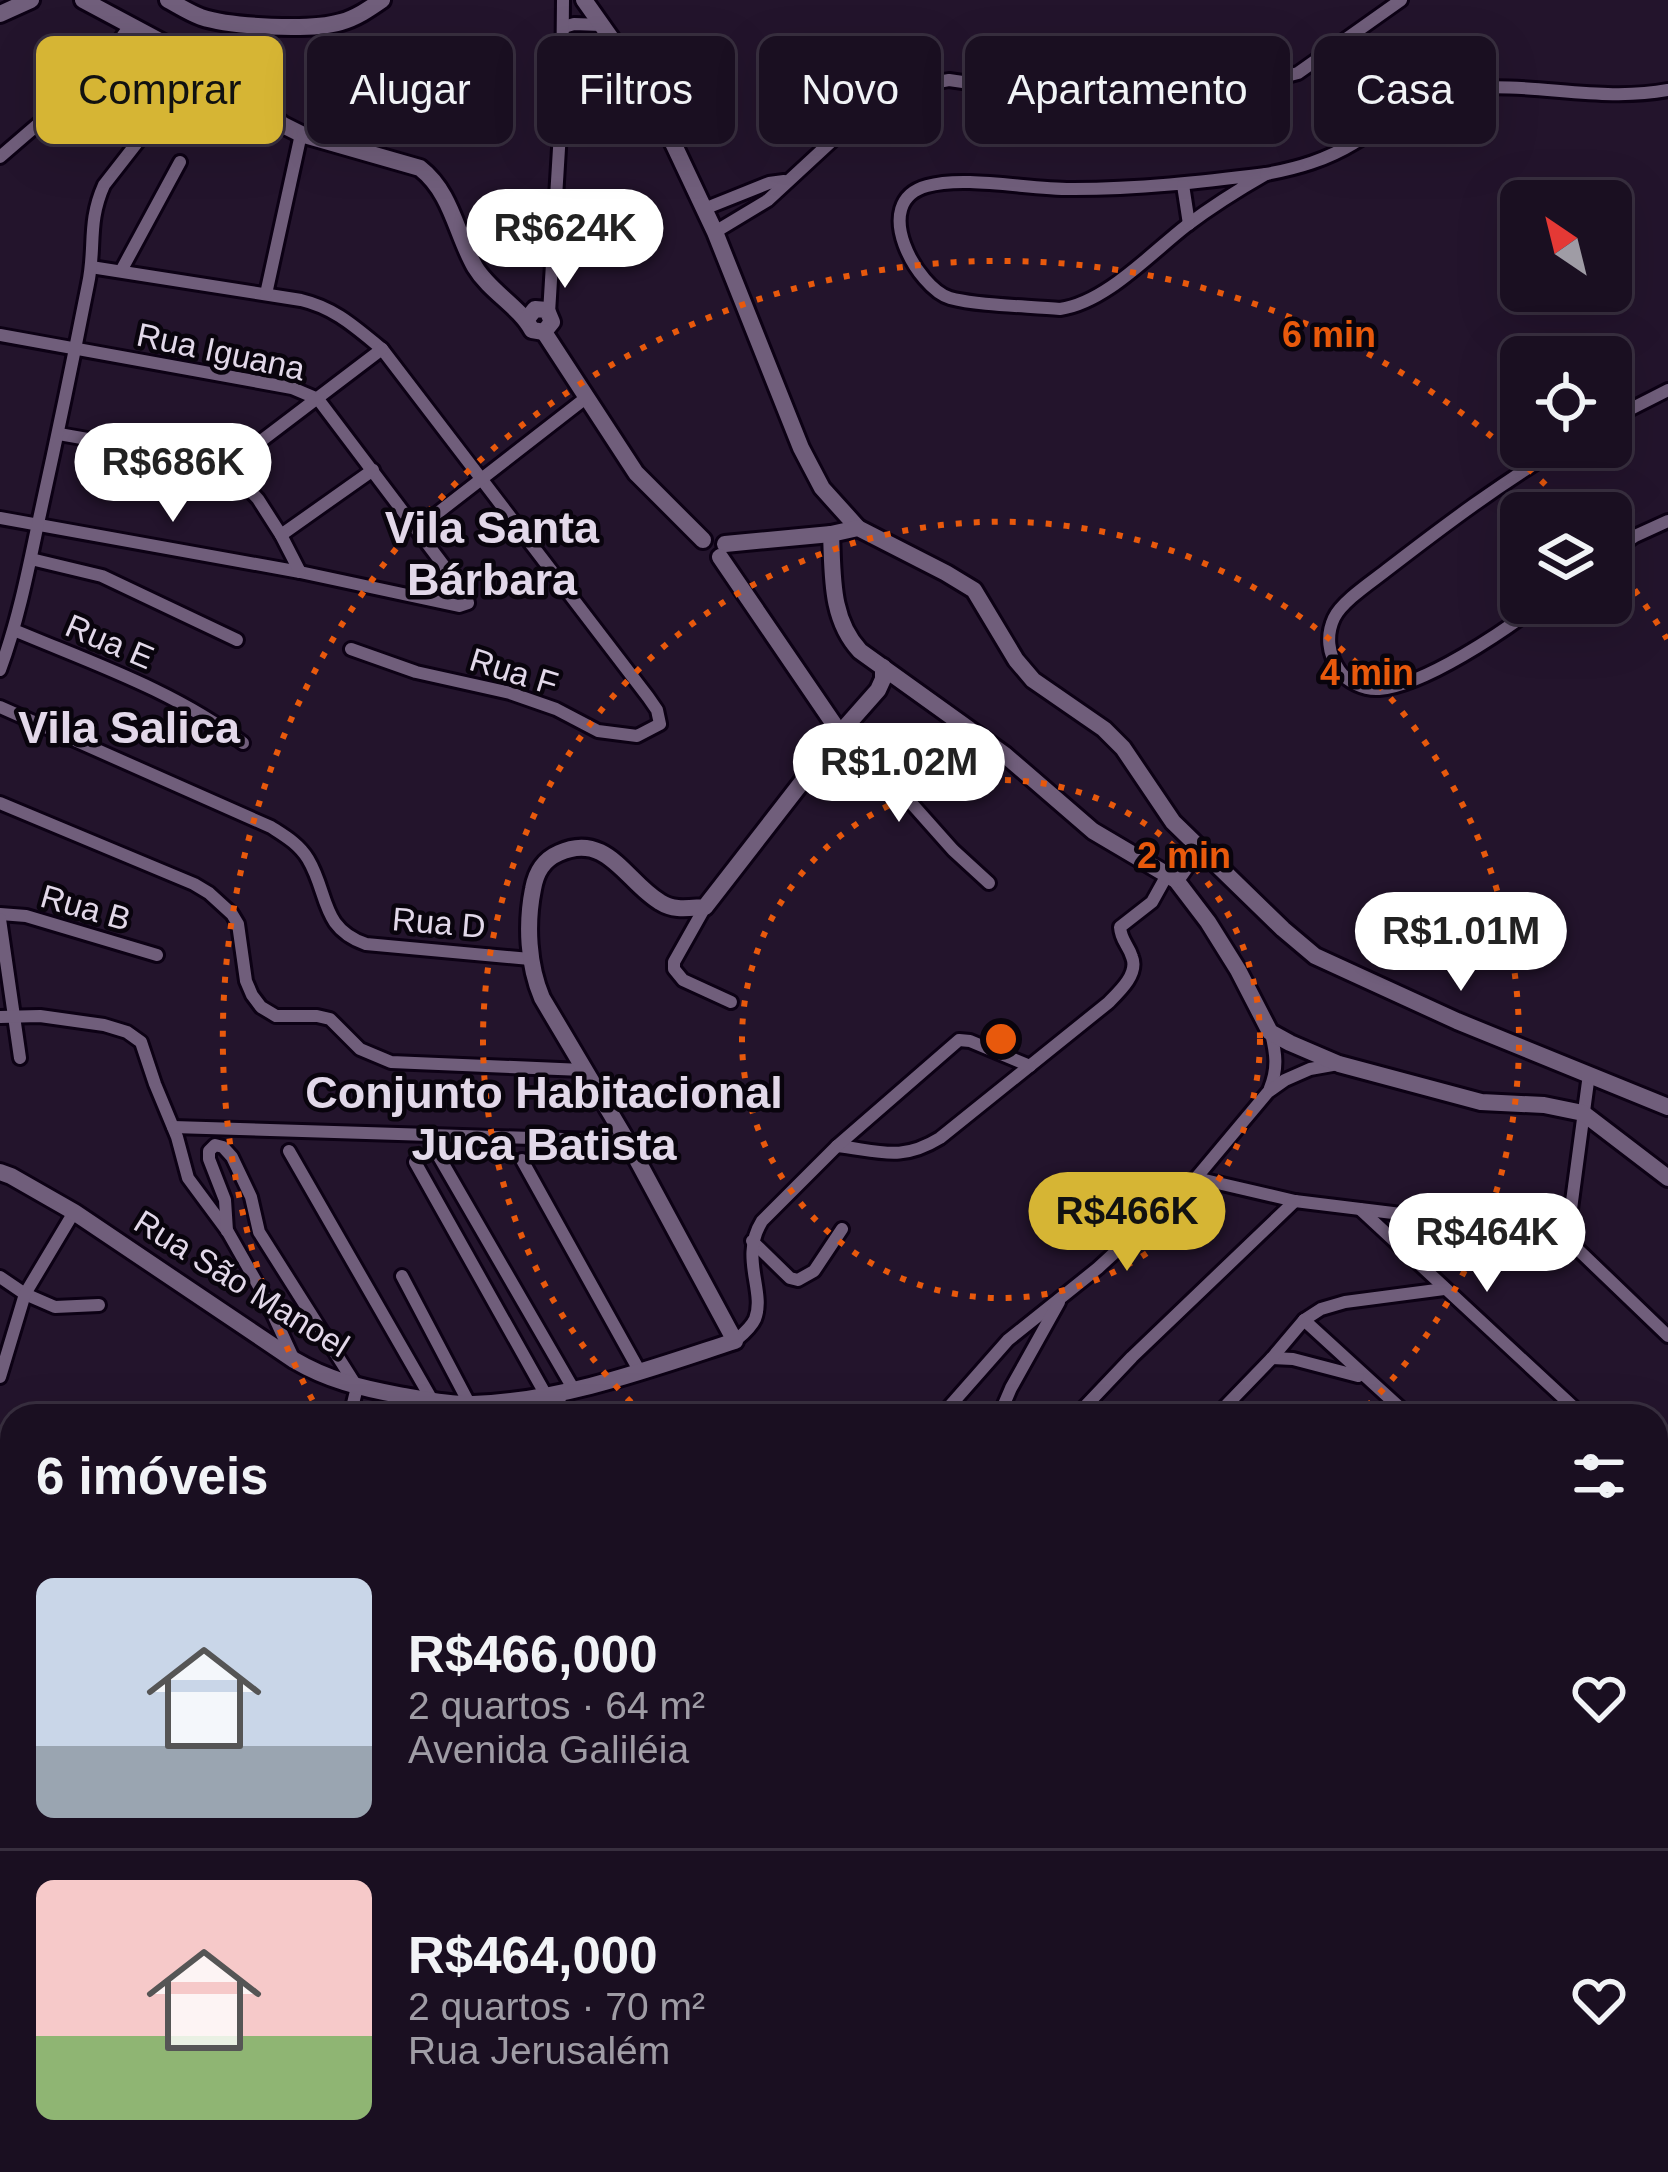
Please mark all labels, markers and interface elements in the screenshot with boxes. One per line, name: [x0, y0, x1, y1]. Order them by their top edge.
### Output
chip: Comprar: [36, 36, 283, 144]
chip: Alugar: [307, 36, 513, 144]
chip: Filtros: [537, 36, 735, 144]
chip: Novo: [759, 36, 941, 144]
chip: Apartamento: [965, 36, 1290, 144]
chip: Casa: [1314, 36, 1496, 144]
north arrow: [1500, 180, 1632, 312]
map controls: [1500, 180, 1632, 624]
pin: R$624K: [467, 189, 663, 291]
text: R$624K: [493, 206, 637, 249]
text: 6 min: [1282, 314, 1376, 355]
street label: Rua Iguana: [134, 316, 309, 387]
button: locate: [1500, 336, 1632, 468]
pin: R$686K: [75, 423, 271, 525]
text: R$686K: [101, 440, 245, 483]
button: layers: [1500, 492, 1632, 624]
district label: Vila Santa Bárbara: [385, 502, 600, 605]
street label: Rua E: [60, 607, 159, 676]
street label: Rua F: [465, 641, 562, 702]
text: 4 min: [1320, 652, 1414, 693]
district label: Vila Salica: [18, 702, 241, 753]
pin: R$1.02M: [788, 723, 1010, 825]
text: R$1.02M: [820, 740, 978, 783]
text: 2 min: [1137, 835, 1231, 876]
street label: Rua B: [37, 877, 135, 938]
pin: R$1.01M: [1350, 892, 1572, 994]
street label: Rua D: [391, 900, 487, 945]
text: R$1.01M: [1382, 909, 1540, 952]
centre of rings: [980, 1018, 1022, 1060]
district label: Conjunto Habitacional Juca Batista: [305, 1067, 783, 1170]
pin: R$466K: [1029, 1172, 1225, 1274]
text: R$466K: [1055, 1189, 1199, 1232]
pin: R$464K: [1389, 1193, 1585, 1295]
street label: Rua São Manoel: [128, 1203, 356, 1364]
text: R$464K: [1415, 1210, 1559, 1253]
icon: filters: [1566, 1443, 1632, 1509]
text: 6 imóveis: [36, 1448, 268, 1505]
icon: home: [132, 1626, 276, 1770]
text: R$466,000: [408, 1626, 658, 1683]
icon: heart: [1566, 1665, 1632, 1731]
text: 2 quartos · 64 m²: [408, 1684, 705, 1727]
text: Avenida Galiléia: [408, 1728, 689, 1771]
text: R$464,000: [408, 1927, 658, 1984]
icon: home: [132, 1928, 276, 2072]
icon: heart: [1566, 1967, 1632, 2033]
text: 2 quartos · 70 m²: [408, 1985, 705, 2028]
text: Rua Jerusalém: [408, 2029, 670, 2072]

